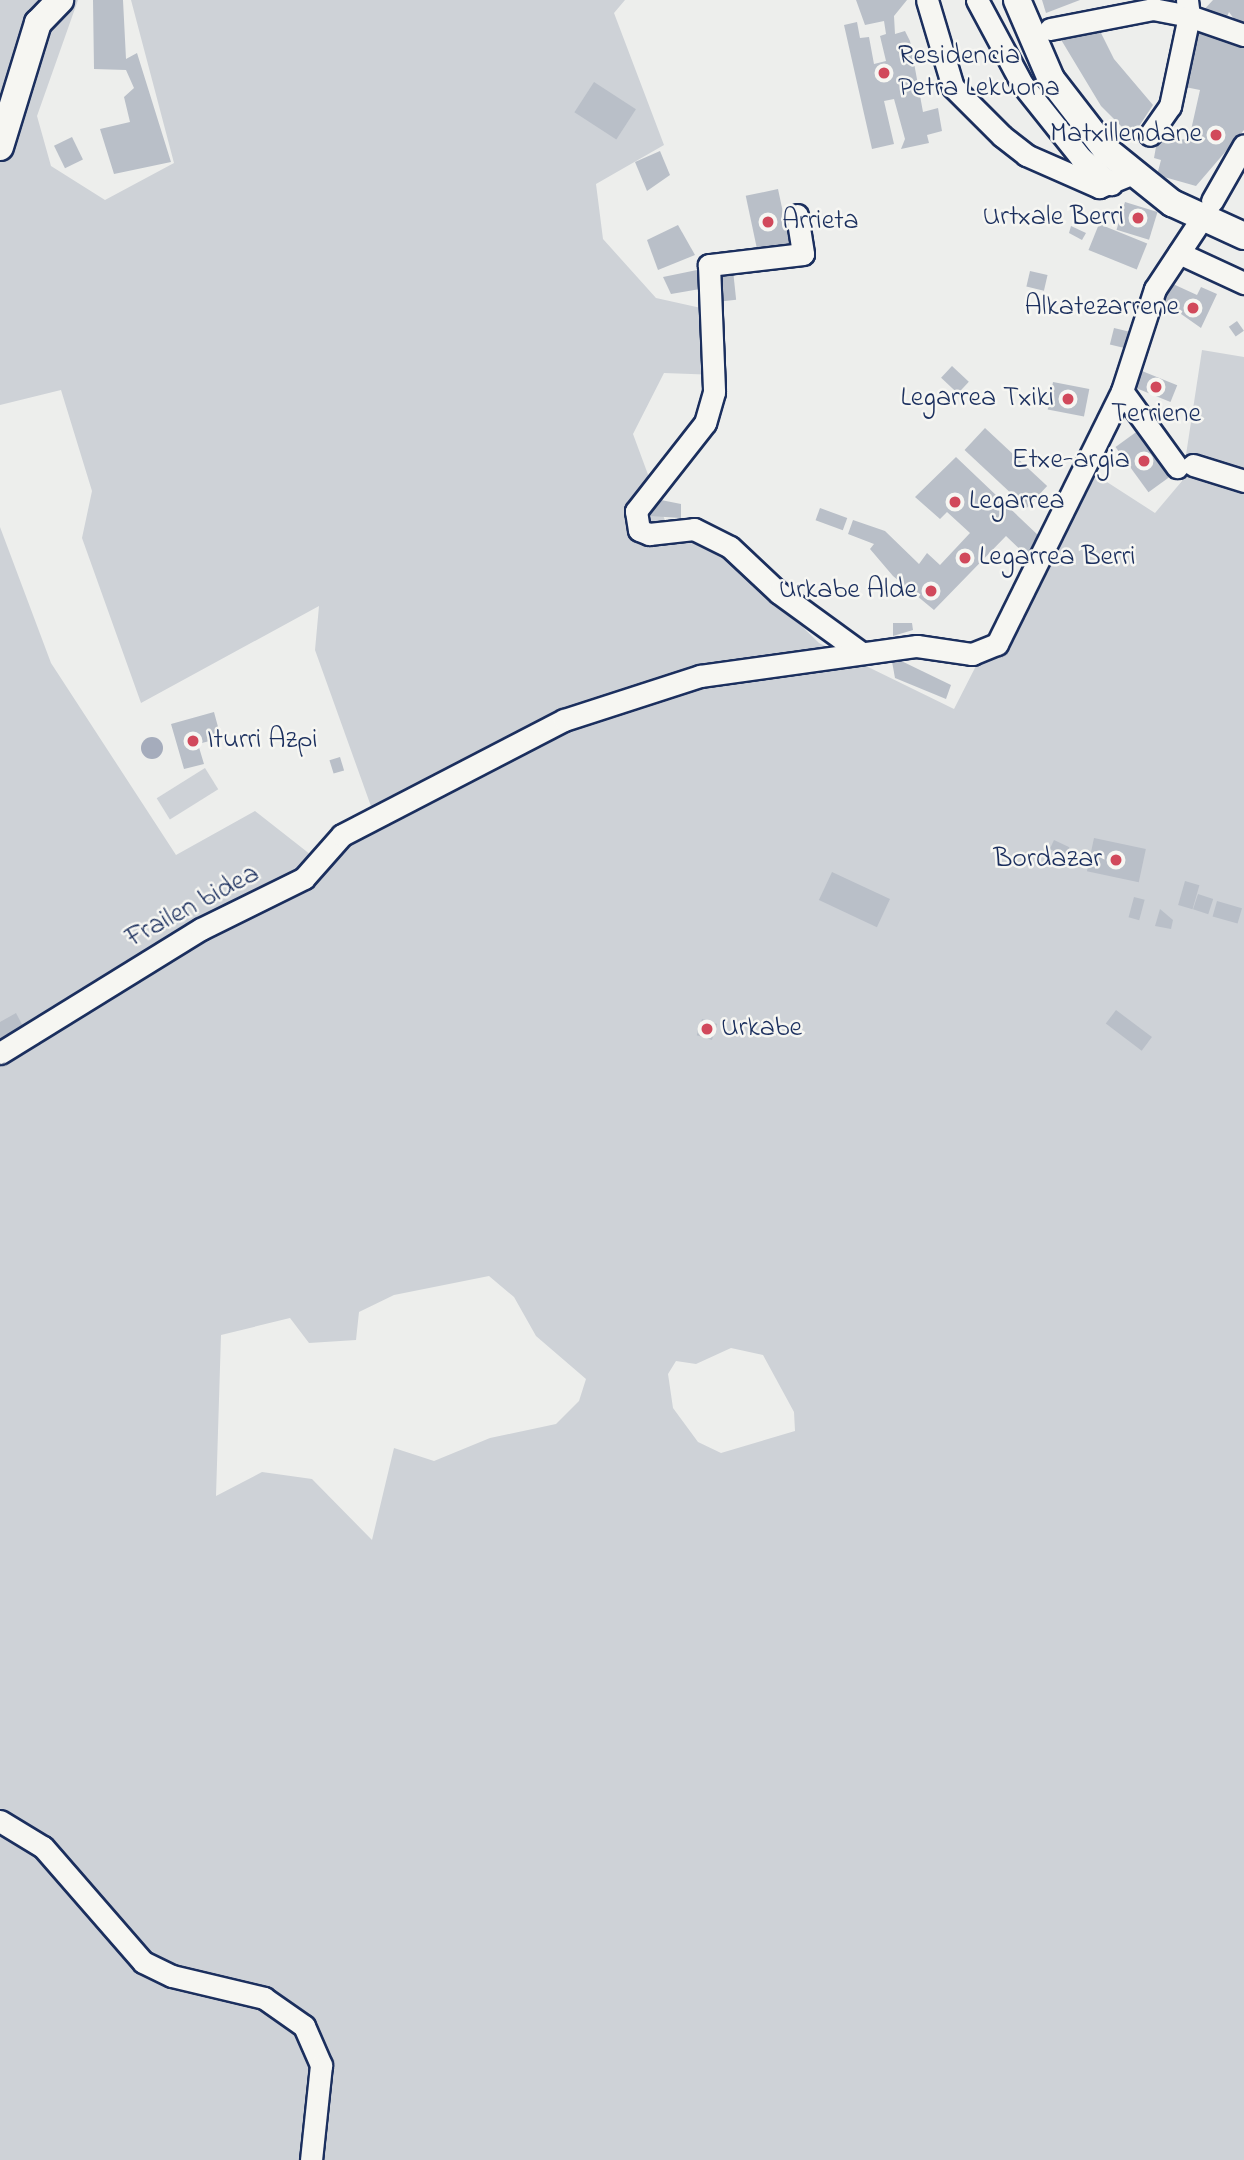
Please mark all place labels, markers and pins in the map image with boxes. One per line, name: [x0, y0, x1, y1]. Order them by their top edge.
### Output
place label: Residencia Petra Lekuona: [898, 40, 1060, 106]
marker: Residencia Petra Lekuona: [876, 65, 892, 81]
place label: Matxillendane: [1050, 118, 1202, 152]
marker: Matxillendane: [1208, 127, 1224, 143]
place label: Urtxale Berri: [983, 201, 1124, 235]
place label: Arrieta: [782, 205, 859, 239]
marker: Urtxale Berri: [1130, 210, 1146, 226]
marker: Arrieta: [760, 214, 776, 230]
place label: Alkatezarrene: [1025, 291, 1179, 325]
marker: Alkatezarrene: [1185, 300, 1201, 316]
marker: Terriene: [1148, 379, 1164, 395]
place label: Legarrea Txiki: [900, 382, 1054, 416]
marker: Legarrea Txiki: [1060, 391, 1076, 407]
place label: Terriene: [1111, 398, 1201, 432]
place label: Etxe-argia: [1011, 444, 1130, 478]
marker: Etxe-argia: [1136, 453, 1152, 469]
place label: Legarrea: [969, 485, 1065, 519]
marker: Legarrea: [947, 494, 963, 510]
place label: Legarrea Berri: [979, 541, 1135, 575]
marker: Legarrea Berri: [957, 550, 973, 566]
place label: Urkabe Alde: [779, 574, 917, 608]
marker: Urkabe Alde: [923, 583, 939, 599]
place label: Iturri Azpi: [207, 724, 318, 758]
marker: Iturri Azpi: [185, 733, 201, 749]
place label: Bordazar: [994, 843, 1102, 877]
marker: Bordazar: [1108, 852, 1124, 868]
place label: Urkabe: [721, 1012, 802, 1046]
marker: Urkabe: [699, 1021, 715, 1037]

